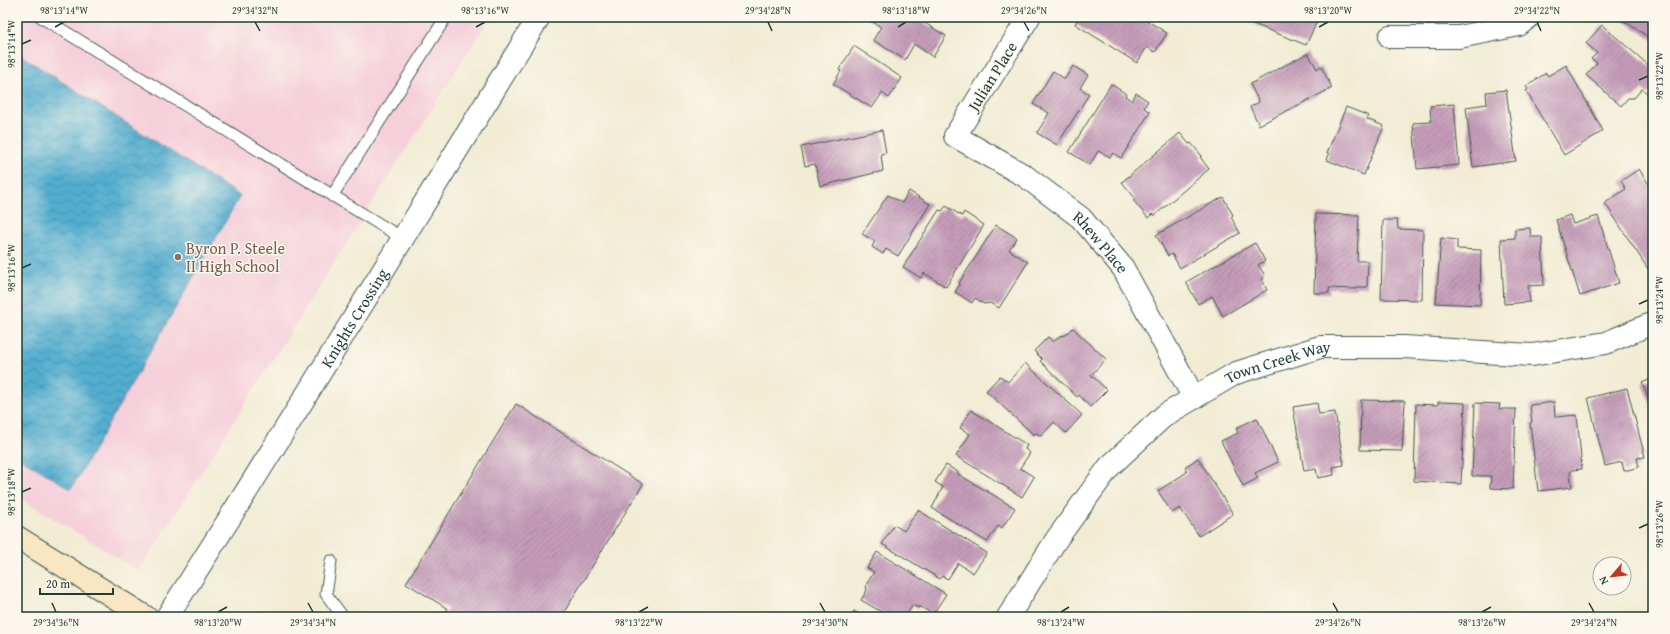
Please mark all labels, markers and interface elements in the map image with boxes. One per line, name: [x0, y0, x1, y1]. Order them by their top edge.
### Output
text: 98°13'14"W: [40, 3, 88, 18]
text: 29°34'32"N: [232, 3, 278, 18]
text: 98°13'16"W: [461, 3, 509, 18]
text: 29°34'28"N: [745, 3, 791, 18]
text: 98°13'18"W: [882, 3, 930, 18]
text: 29°34'26"N: [1001, 3, 1047, 18]
text: 98°13'20"W: [1304, 3, 1352, 18]
text: 29°34'22"N: [1514, 3, 1560, 18]
text: 98°13'14"W: [4, 20, 19, 68]
street label: Julian Place: [960, 37, 1023, 117]
text: 98°13'22"W: [1652, 52, 1667, 100]
street label: Rhew Place: [1068, 204, 1135, 277]
place label: Byron P. Steele II High School: [186, 236, 285, 278]
text: 98°13'16"W: [4, 244, 19, 292]
marker: Byron P. Steele II High School: [173, 252, 183, 262]
street label: Knights Crossing: [314, 263, 394, 372]
text: 98°13'24"W: [1652, 276, 1667, 324]
street label: Town Creek Way: [1220, 335, 1330, 389]
text: 98°13'18"W: [4, 468, 19, 516]
text: 98°13'26"W: [1652, 500, 1667, 548]
north arrow: [1592, 556, 1632, 596]
scale bar: [40, 570, 113, 596]
text: N: [1594, 573, 1612, 588]
text: 20 m: [46, 575, 70, 592]
text: 29°34'36"N: [33, 615, 79, 630]
text: 98°13'20"W: [194, 615, 242, 630]
text: 29°34'34"N: [290, 615, 336, 630]
text: 98°13'22"W: [615, 615, 663, 630]
text: 29°34'30"N: [802, 615, 848, 630]
text: 98°13'24"W: [1037, 615, 1085, 630]
text: 29°34'26"N: [1315, 615, 1361, 630]
text: 98°13'26"W: [1458, 615, 1506, 630]
text: 29°34'24"N: [1571, 615, 1617, 630]

